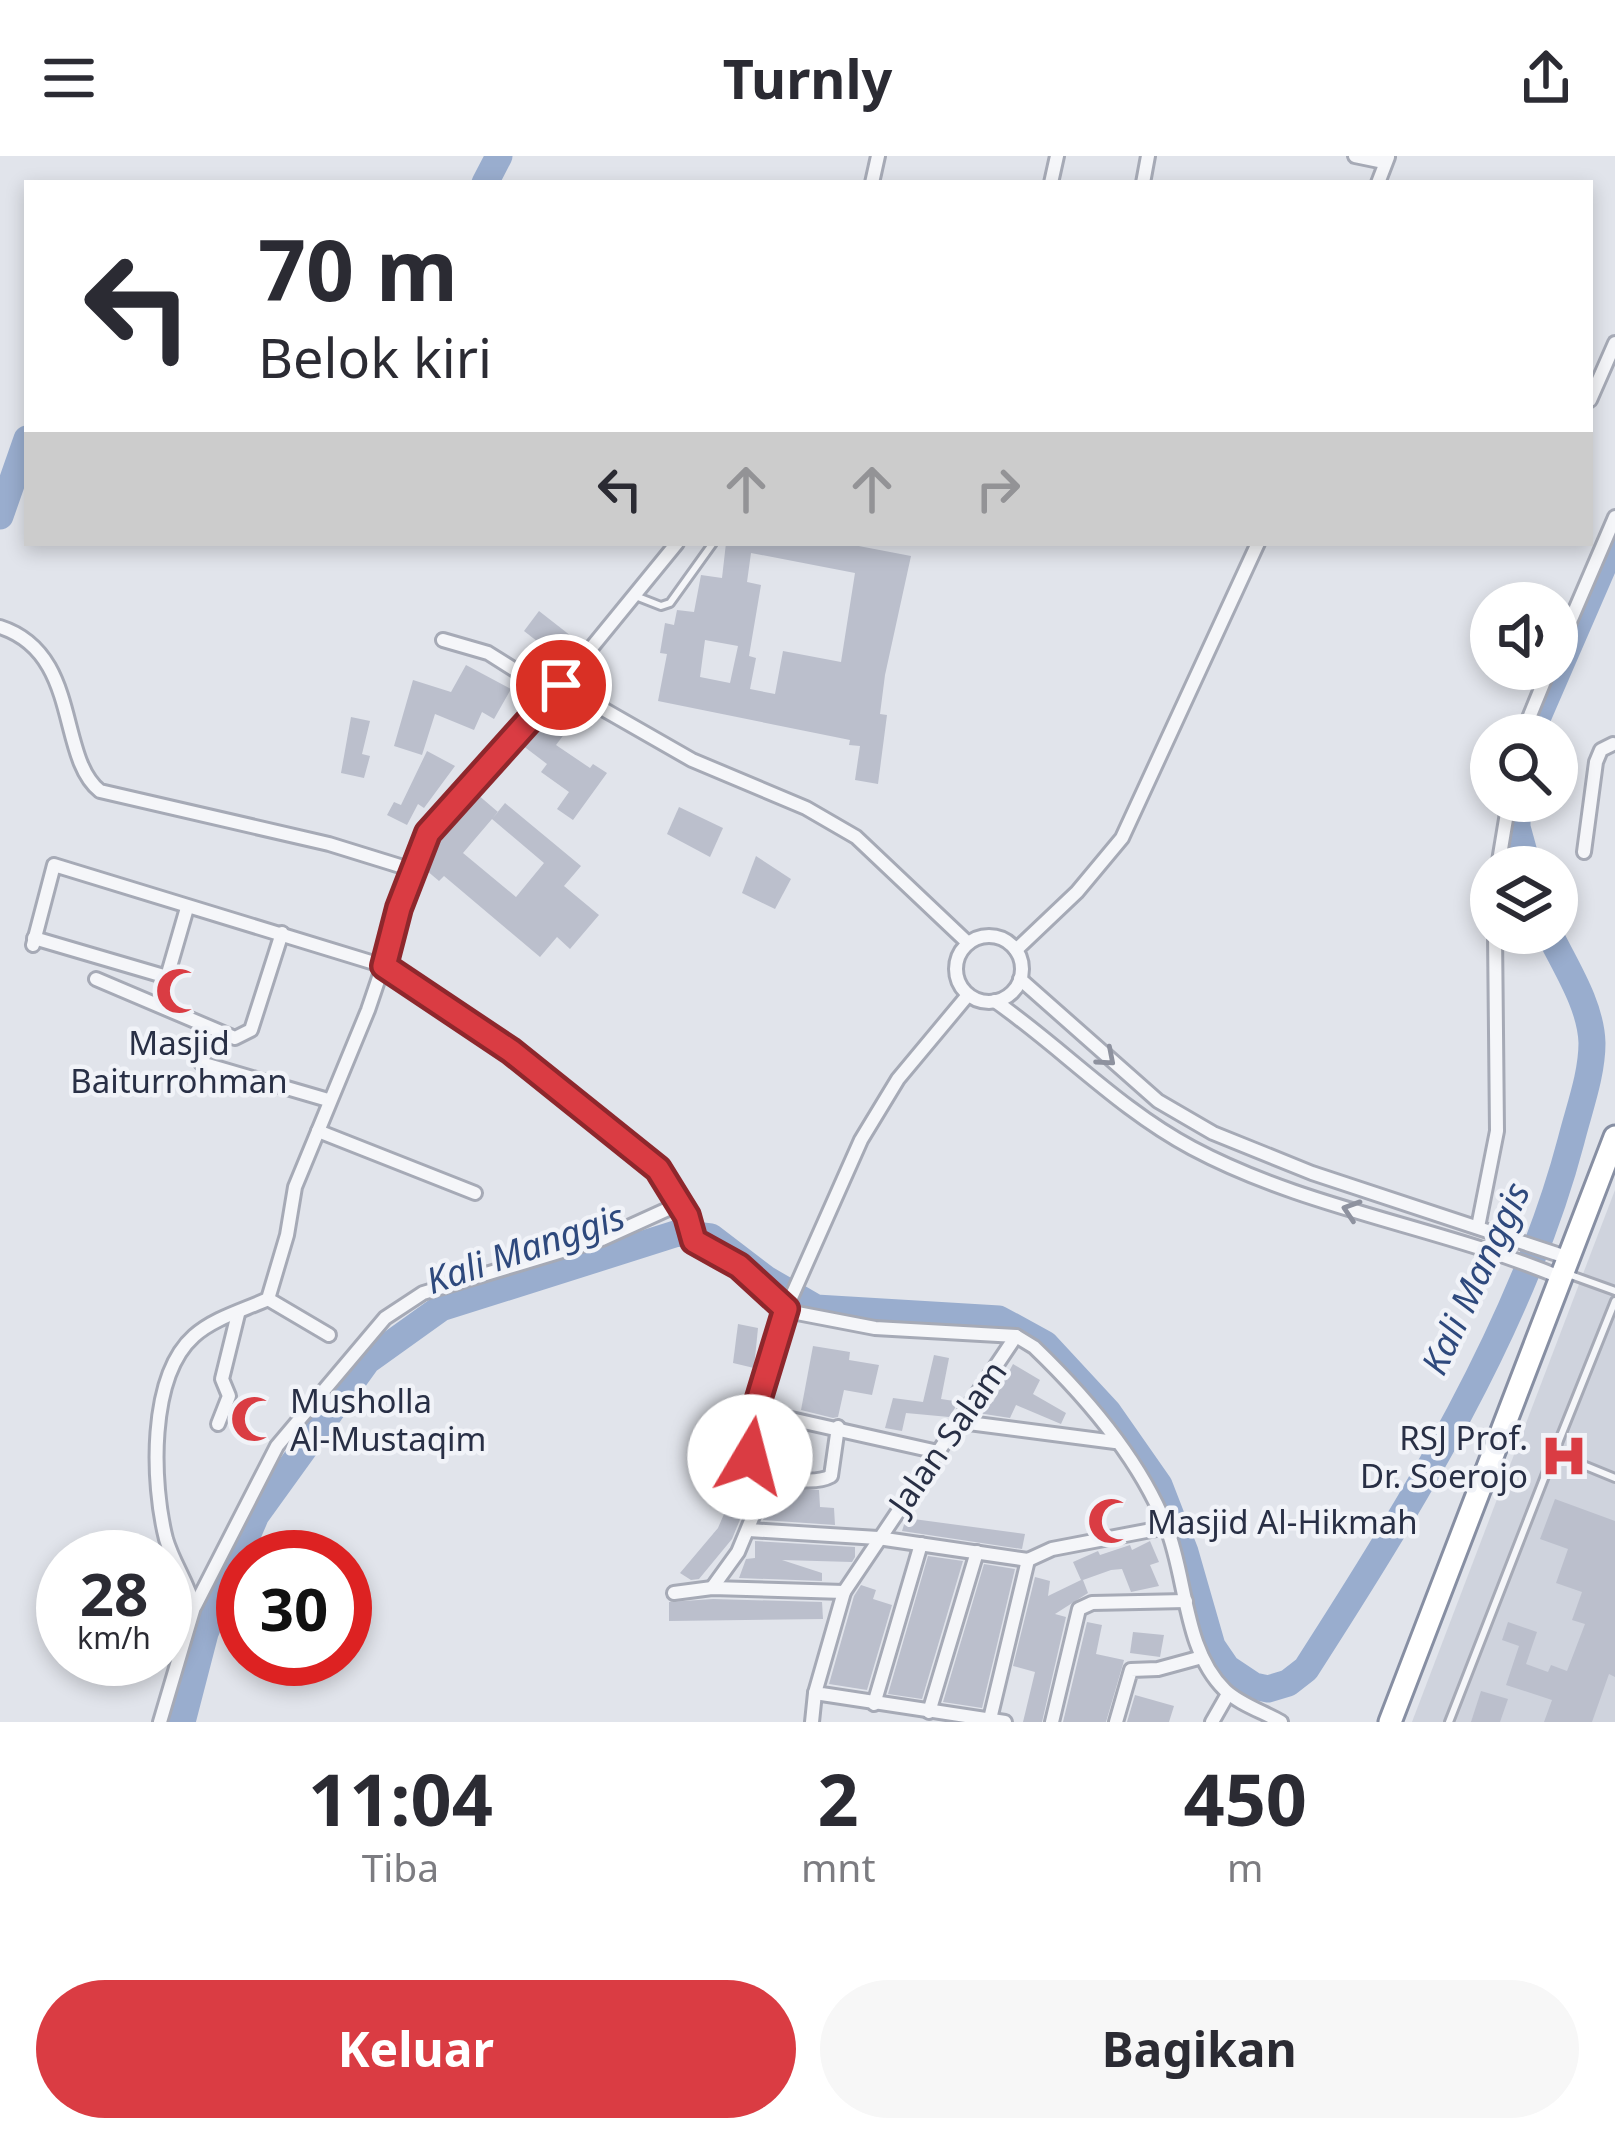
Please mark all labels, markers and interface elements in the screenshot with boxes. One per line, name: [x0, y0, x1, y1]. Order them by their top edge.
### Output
text: Turnly: [723, 41, 892, 115]
icon: menu: [36, 45, 102, 111]
icon: share: [1513, 45, 1579, 111]
text: 70 m: [258, 211, 458, 326]
icon: left: [60, 228, 216, 384]
text: Belok kiri: [258, 320, 492, 394]
icon: left: [587, 456, 653, 522]
icon: ahead: [713, 456, 779, 522]
icon: ahead: [839, 456, 905, 522]
icon: right: [965, 456, 1031, 522]
map controls: [1470, 582, 1578, 954]
button: sound: [1470, 582, 1578, 690]
pin: [510, 634, 612, 736]
icon: arrive: [528, 652, 594, 718]
button: search: [1470, 714, 1578, 822]
button: layers: [1470, 846, 1578, 954]
mosque icon: Masjid Baiturrohman: [154, 966, 204, 1016]
place label: Masjid Baiturrohman: [70, 1020, 288, 1103]
one-way arrow: [1093, 1044, 1115, 1065]
water label: Kali Manggis: [1409, 1174, 1541, 1382]
water label: Kali Manggis: [419, 1191, 631, 1305]
one-way arrow: [1341, 1199, 1362, 1224]
street label: Jalan Salam: [876, 1351, 1016, 1525]
place label: Musholla Al-Mustaqim: [290, 1378, 486, 1461]
mosque icon: Musholla Al-Mustaqim: [229, 1394, 279, 1444]
position arrow: [687, 1394, 813, 1520]
place label: RSJ Prof. Dr. Soerojo: [1360, 1415, 1528, 1498]
hospital icon: RSJ Prof. Dr. Soerojo: [1539, 1431, 1589, 1481]
mosque icon: Masjid Al-Hikmah: [1086, 1496, 1136, 1546]
place label: Masjid Al-Hikmah: [1147, 1499, 1418, 1544]
speed limit sign: 30: [216, 1530, 372, 1686]
text: 28: [80, 1552, 148, 1634]
text: km/h: [77, 1617, 151, 1658]
text: 11:04: [308, 1749, 493, 1847]
text: 2: [818, 1749, 859, 1847]
text: 450: [1183, 1749, 1307, 1847]
text: Tiba: [362, 1840, 439, 1893]
text: mnt: [801, 1840, 876, 1893]
text: m: [1227, 1840, 1264, 1893]
button: Keluar: [36, 1980, 796, 2118]
button: Bagikan: [820, 1980, 1579, 2118]

